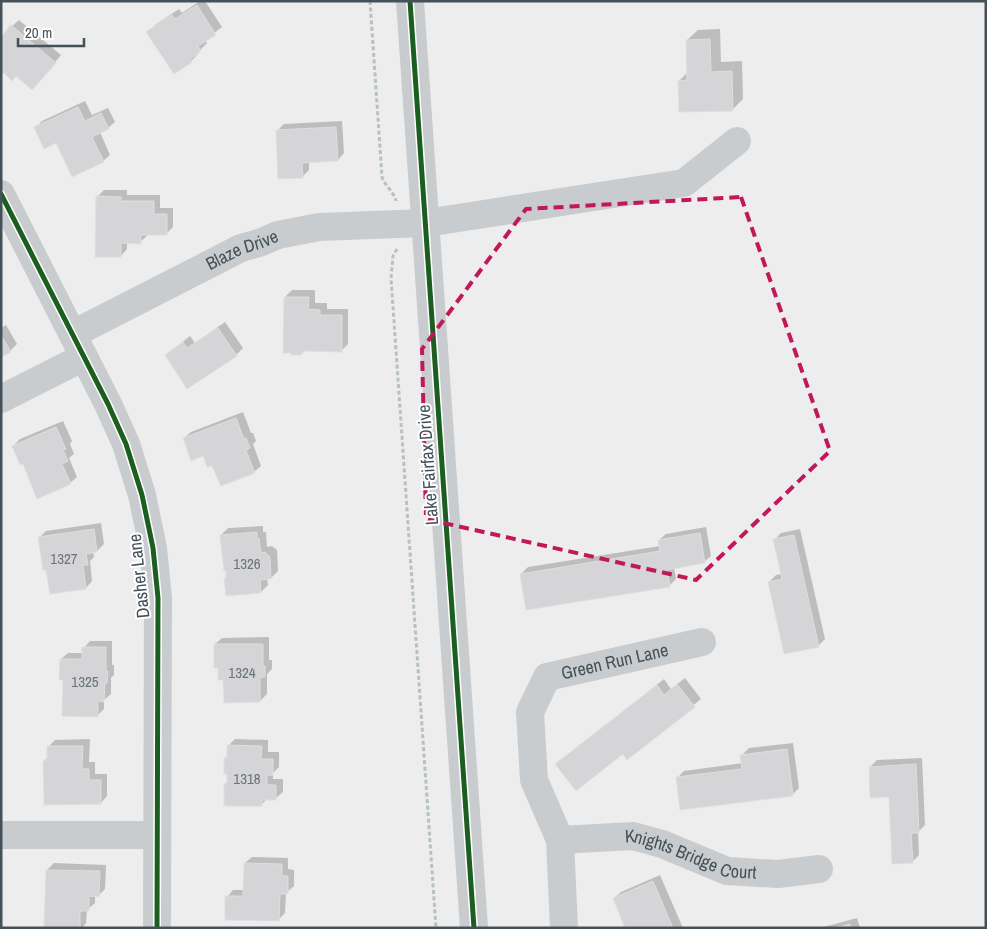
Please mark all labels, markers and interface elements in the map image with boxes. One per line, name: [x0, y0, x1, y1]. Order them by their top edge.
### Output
scale bar: [18, 15, 84, 47]
text: 20 m: [25, 22, 52, 43]
street label: Blaze Drive: [201, 223, 282, 276]
street label: Lake Fairfax Drive: [411, 404, 444, 526]
street label: Dasher Lane: [122, 533, 155, 619]
house number: 1327: [50, 548, 78, 569]
house number: 1326: [233, 553, 261, 574]
street label: Green Run Lane: [559, 637, 671, 685]
house number: 1324: [228, 662, 256, 683]
house number: 1325: [71, 671, 99, 692]
house number: 1318: [233, 768, 261, 789]
street label: Knights Bridge Court: [624, 823, 757, 885]

